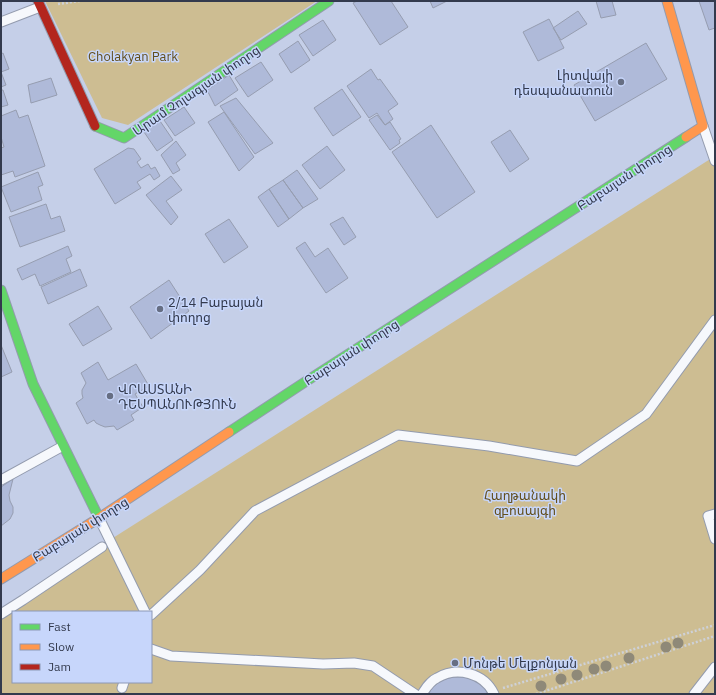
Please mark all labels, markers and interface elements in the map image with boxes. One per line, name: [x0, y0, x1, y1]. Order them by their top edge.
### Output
street label: Արամ Չոլագյան փողոց: [129, 41, 263, 139]
park label: Cholakyan Park: [88, 48, 178, 65]
place label: Լիտվայի դեսպանատուն: [514, 67, 613, 99]
marker: Լիտվայի դեսպանատուն: [616, 77, 626, 87]
street label: Բաբայան փողոց: [574, 140, 675, 214]
place label: 2/14 Բաբայան փողոց: [168, 294, 263, 326]
marker: 2/14 Բաբայան փողոց: [155, 304, 165, 314]
street label: Բաբայան փողոց: [301, 315, 402, 389]
place label: ՎՐԱՍՏԱՆԻ ԴԵՍՊԱՆՈՒԹՅՈՒՆ: [118, 381, 236, 413]
marker: ՎՐԱՍՏԱՆԻ ԴԵՍՊԱՆՈՒԹՅՈՒՆ: [105, 391, 115, 401]
park label: Հաղթանակի զբոսայգի: [484, 487, 566, 519]
street label: Բաբայան փողոց: [29, 493, 131, 566]
legend: [12, 611, 152, 683]
text: Fast: [48, 619, 71, 634]
text: Slow: [48, 639, 74, 654]
place label: Մոնթե Մելքոնյան: [463, 655, 577, 672]
marker: Մոնթե Մելքոնյան: [450, 658, 460, 668]
text: Jam: [48, 659, 71, 674]

